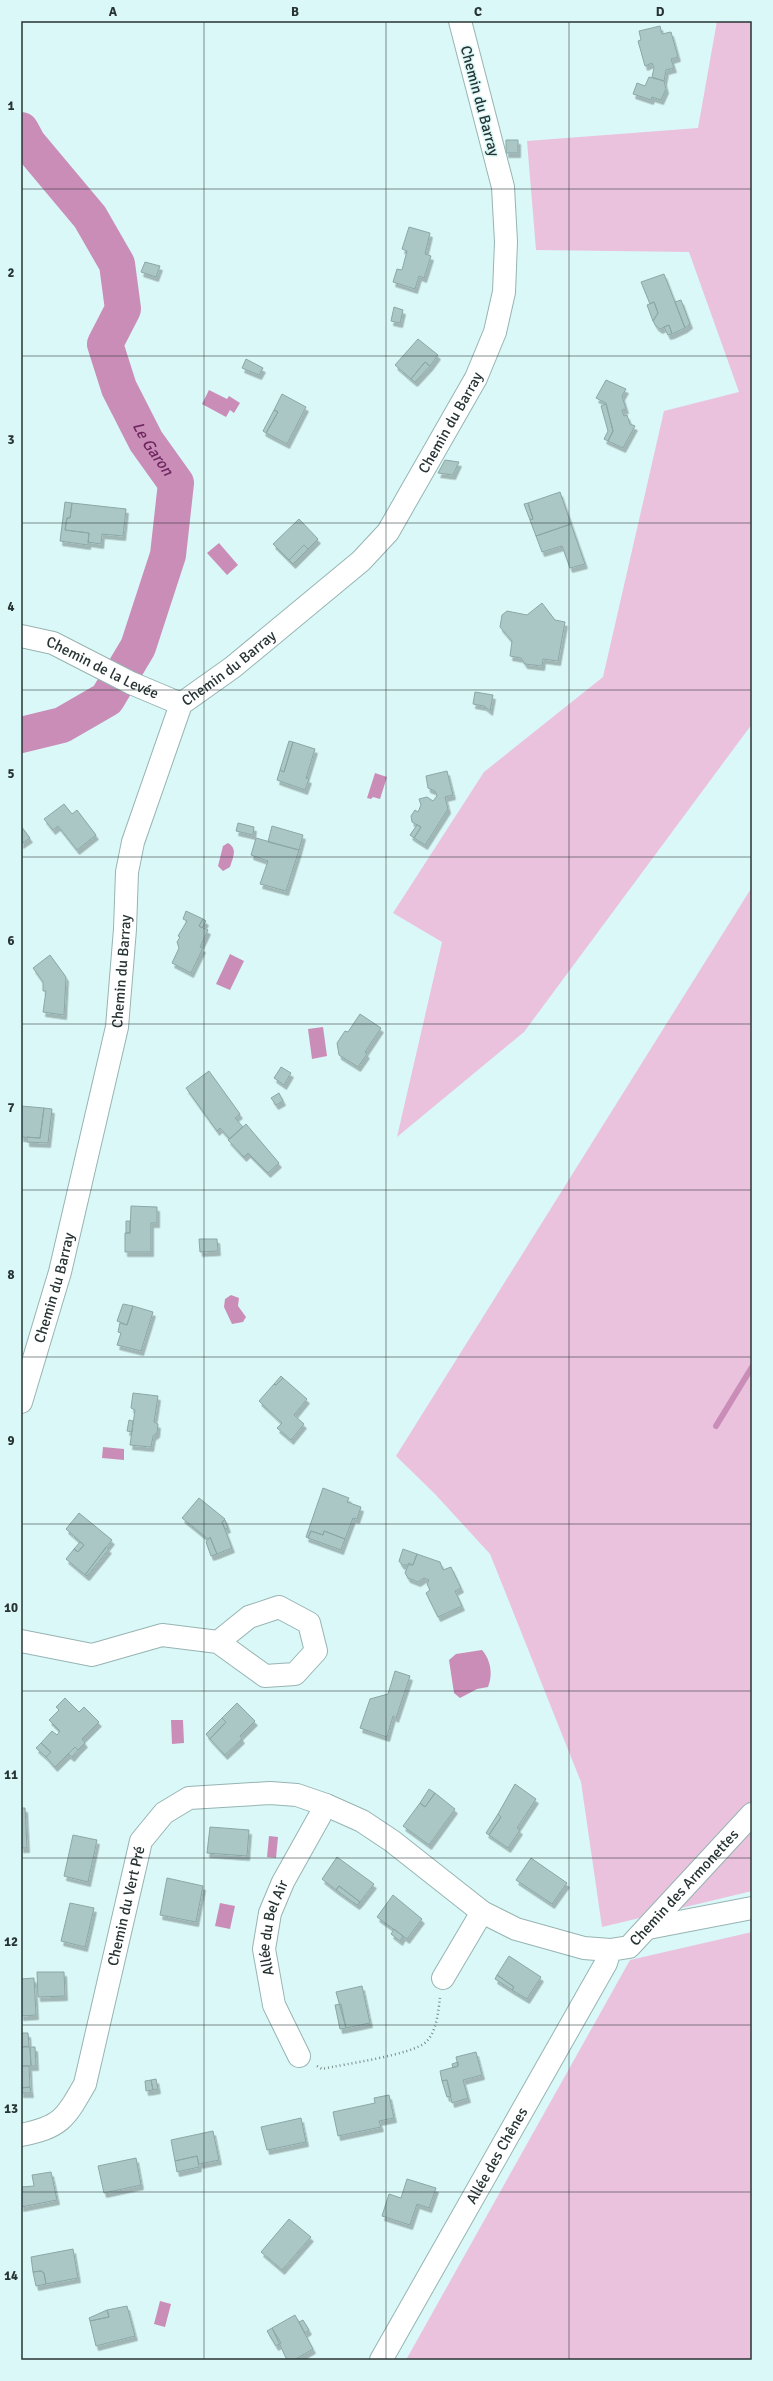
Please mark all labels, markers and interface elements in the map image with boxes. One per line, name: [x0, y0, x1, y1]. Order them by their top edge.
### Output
text: A: [109, 4, 118, 20]
text: B: [291, 4, 299, 20]
text: C: [474, 4, 482, 20]
text: D: [656, 4, 665, 20]
street label: Chemin du Barray: [457, 44, 503, 158]
text: 1: [7, 98, 15, 114]
text: 2: [7, 265, 15, 281]
street label: Chemin du Barray: [414, 369, 486, 476]
water label: Le Garon: [128, 418, 178, 481]
text: 3: [7, 432, 15, 448]
text: 4: [7, 599, 15, 615]
street label: Chemin du Barray: [178, 626, 279, 710]
street label: Chemin de la Levée: [45, 633, 161, 703]
text: 5: [7, 766, 15, 782]
street label: Chemin du Barray: [108, 914, 134, 1029]
text: 6: [7, 933, 15, 949]
text: 7: [7, 1100, 15, 1116]
street label: Chemin du Barray: [30, 1231, 78, 1345]
text: 8: [7, 1267, 15, 1283]
text: 9: [7, 1433, 15, 1449]
text: 10: [4, 1600, 18, 1616]
text: 11: [4, 1767, 18, 1783]
street label: Chemin des Armonettes: [626, 1825, 743, 1950]
street label: Chemin du Vert Pré: [103, 1844, 149, 1968]
street label: Allée du Bel Air: [255, 1877, 292, 1977]
text: 12: [4, 1934, 18, 1950]
text: 13: [4, 2101, 18, 2117]
street label: Allée des Chênes: [462, 2104, 532, 2207]
text: 14: [4, 2268, 18, 2284]

